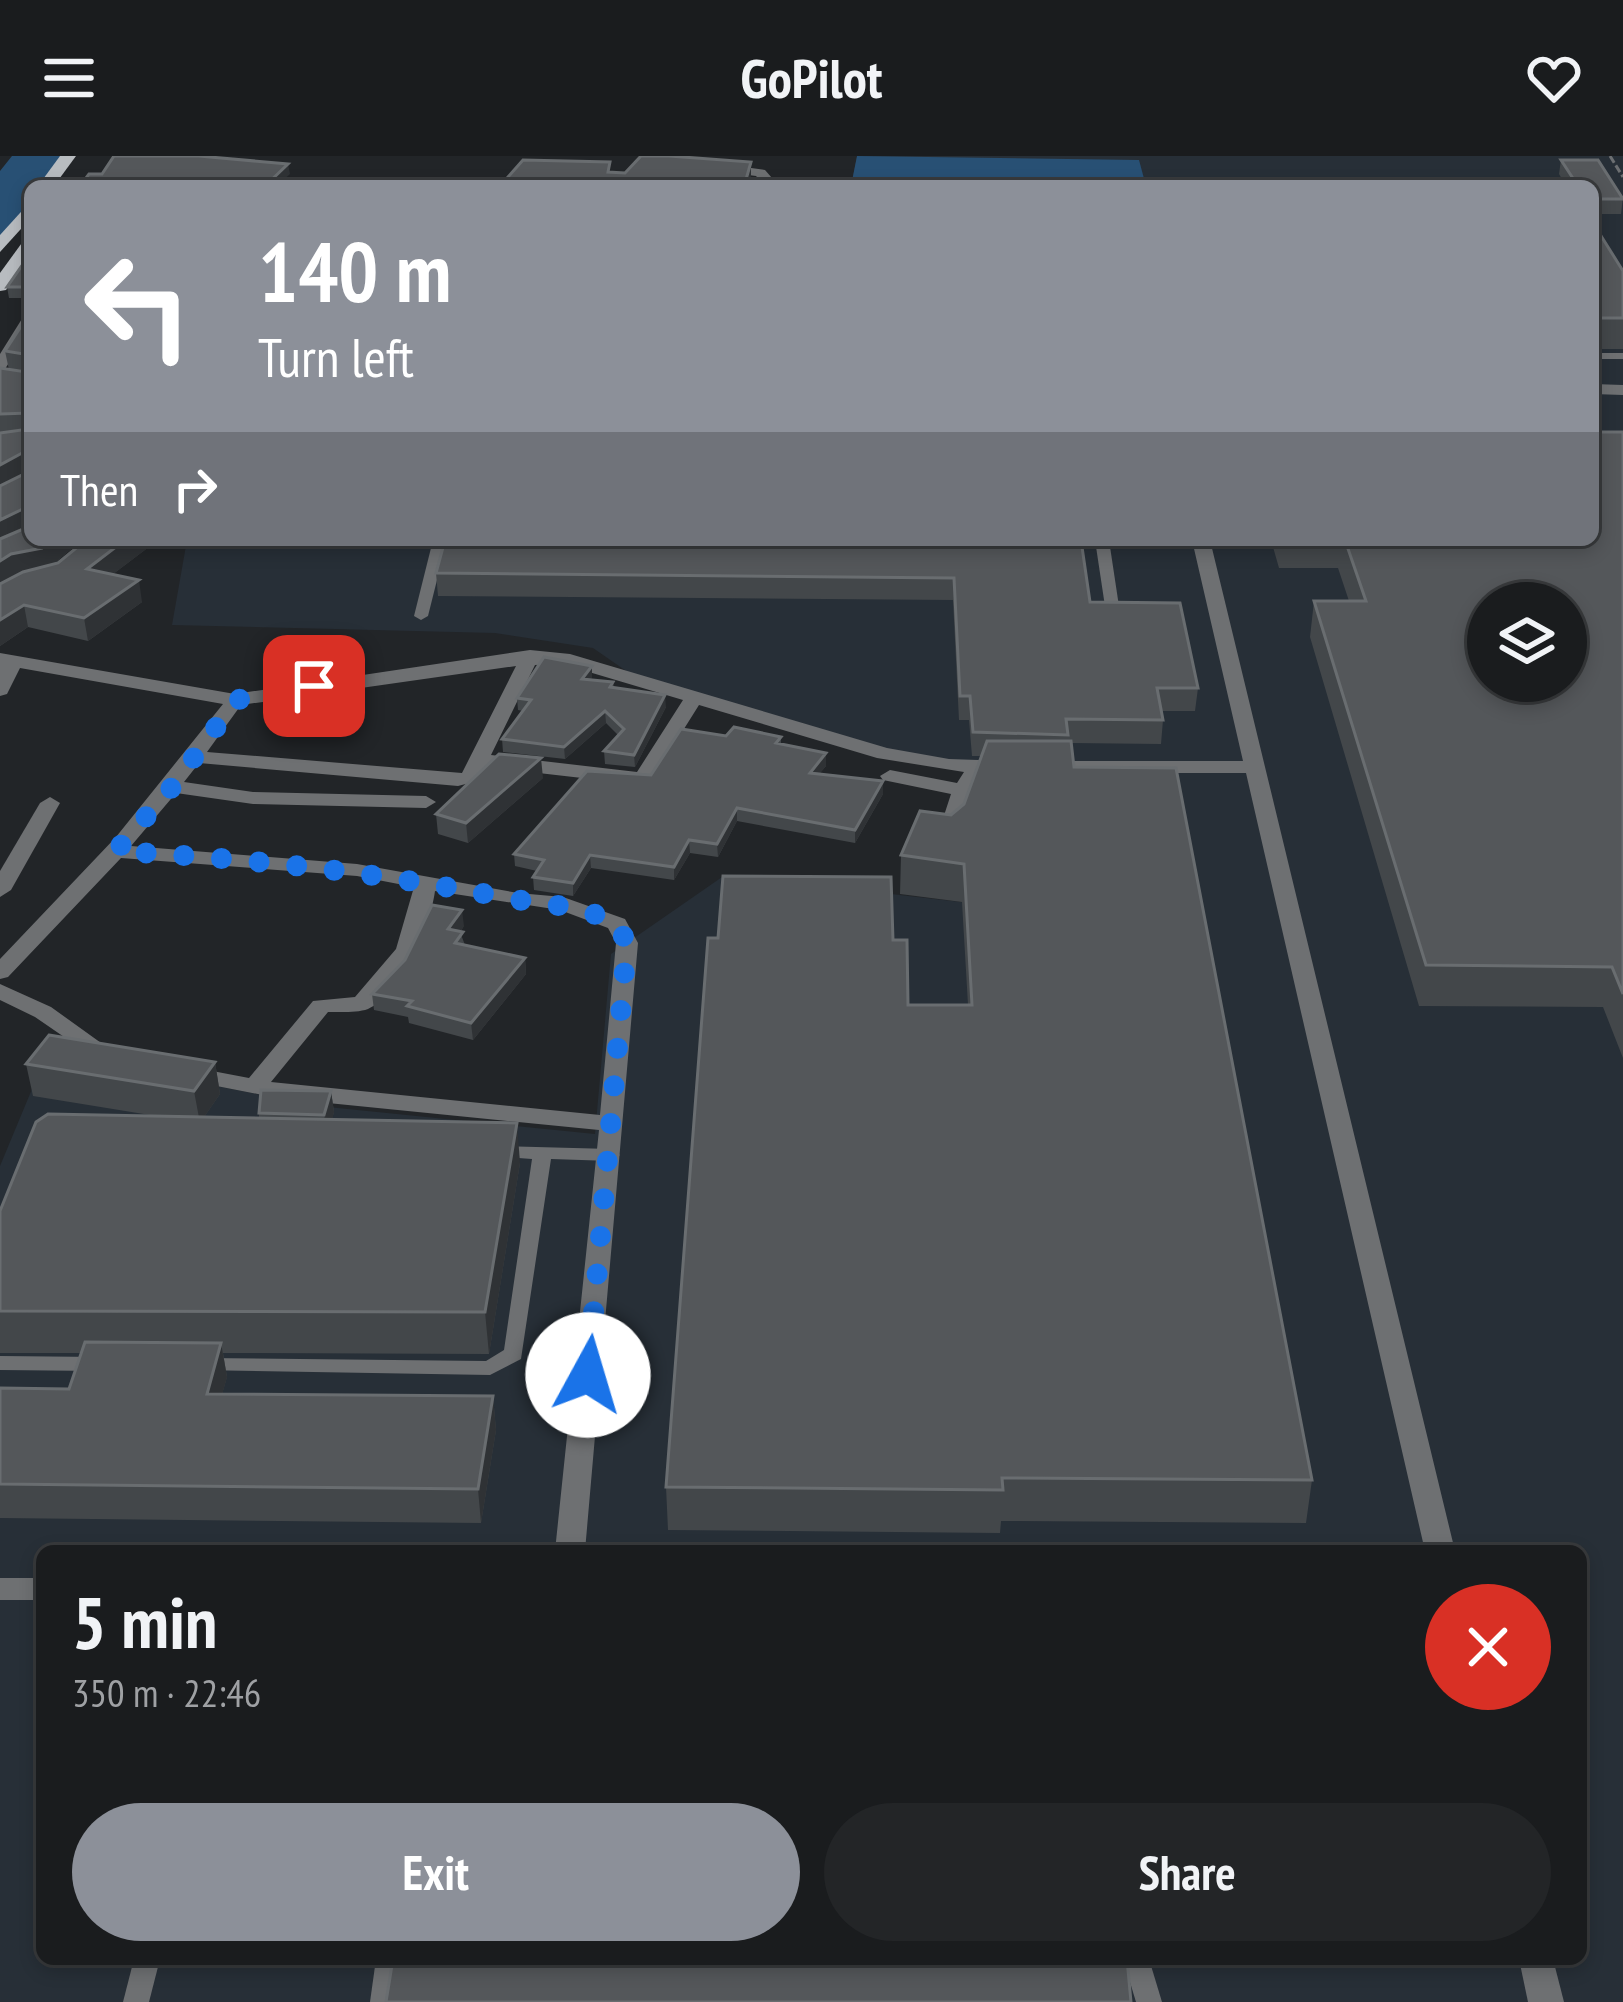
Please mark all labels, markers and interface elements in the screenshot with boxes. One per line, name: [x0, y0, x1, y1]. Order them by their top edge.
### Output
text: GoPilot: [741, 43, 882, 113]
icon: menu: [36, 45, 102, 111]
icon: heart: [1521, 45, 1587, 111]
text: 140 m: [258, 216, 451, 325]
icon: left: [60, 228, 216, 384]
text: Turn left: [258, 322, 414, 392]
icon: right: [162, 456, 228, 522]
text: Then: [60, 460, 138, 518]
map controls: [1467, 582, 1587, 702]
button: layers: [1467, 582, 1587, 702]
pin: [263, 635, 365, 737]
icon: arrive: [281, 653, 347, 719]
position arrow: [525, 1312, 651, 1438]
text: 5 min: [72, 1575, 217, 1668]
button: close: [1425, 1584, 1551, 1710]
text: 350 m · 22:46: [72, 1667, 261, 1718]
button: Exit: [72, 1803, 800, 1941]
button: Share: [824, 1803, 1551, 1941]

